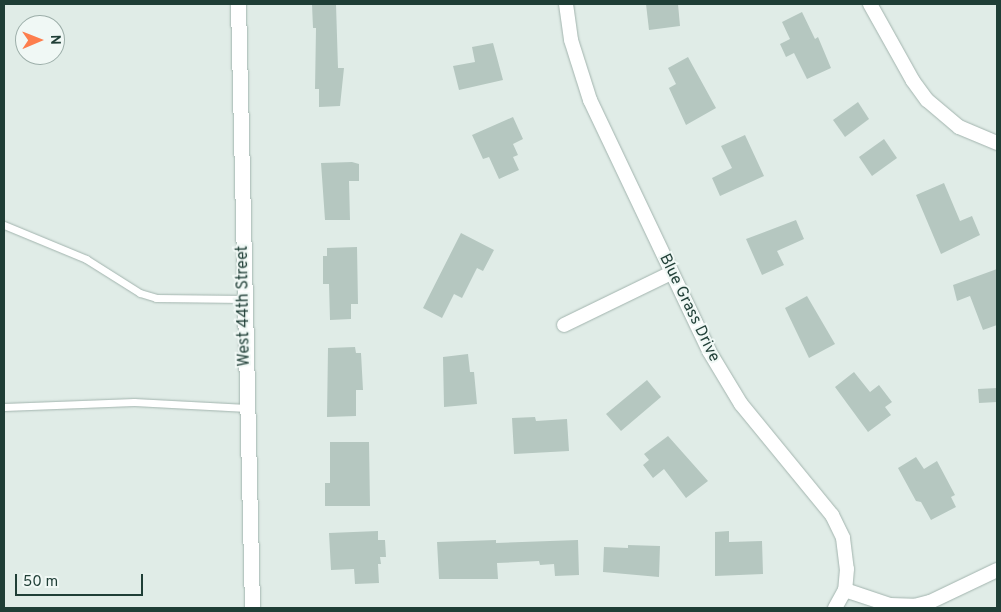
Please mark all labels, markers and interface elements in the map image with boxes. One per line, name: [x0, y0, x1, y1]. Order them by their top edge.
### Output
north arrow: [15, 15, 65, 65]
text: N: [46, 35, 63, 45]
street label: West 44th Street: [233, 245, 255, 367]
street label: Blue Grass Drive: [655, 251, 723, 365]
scale bar: [18, 564, 145, 596]
text: 50 m: [23, 573, 58, 592]

